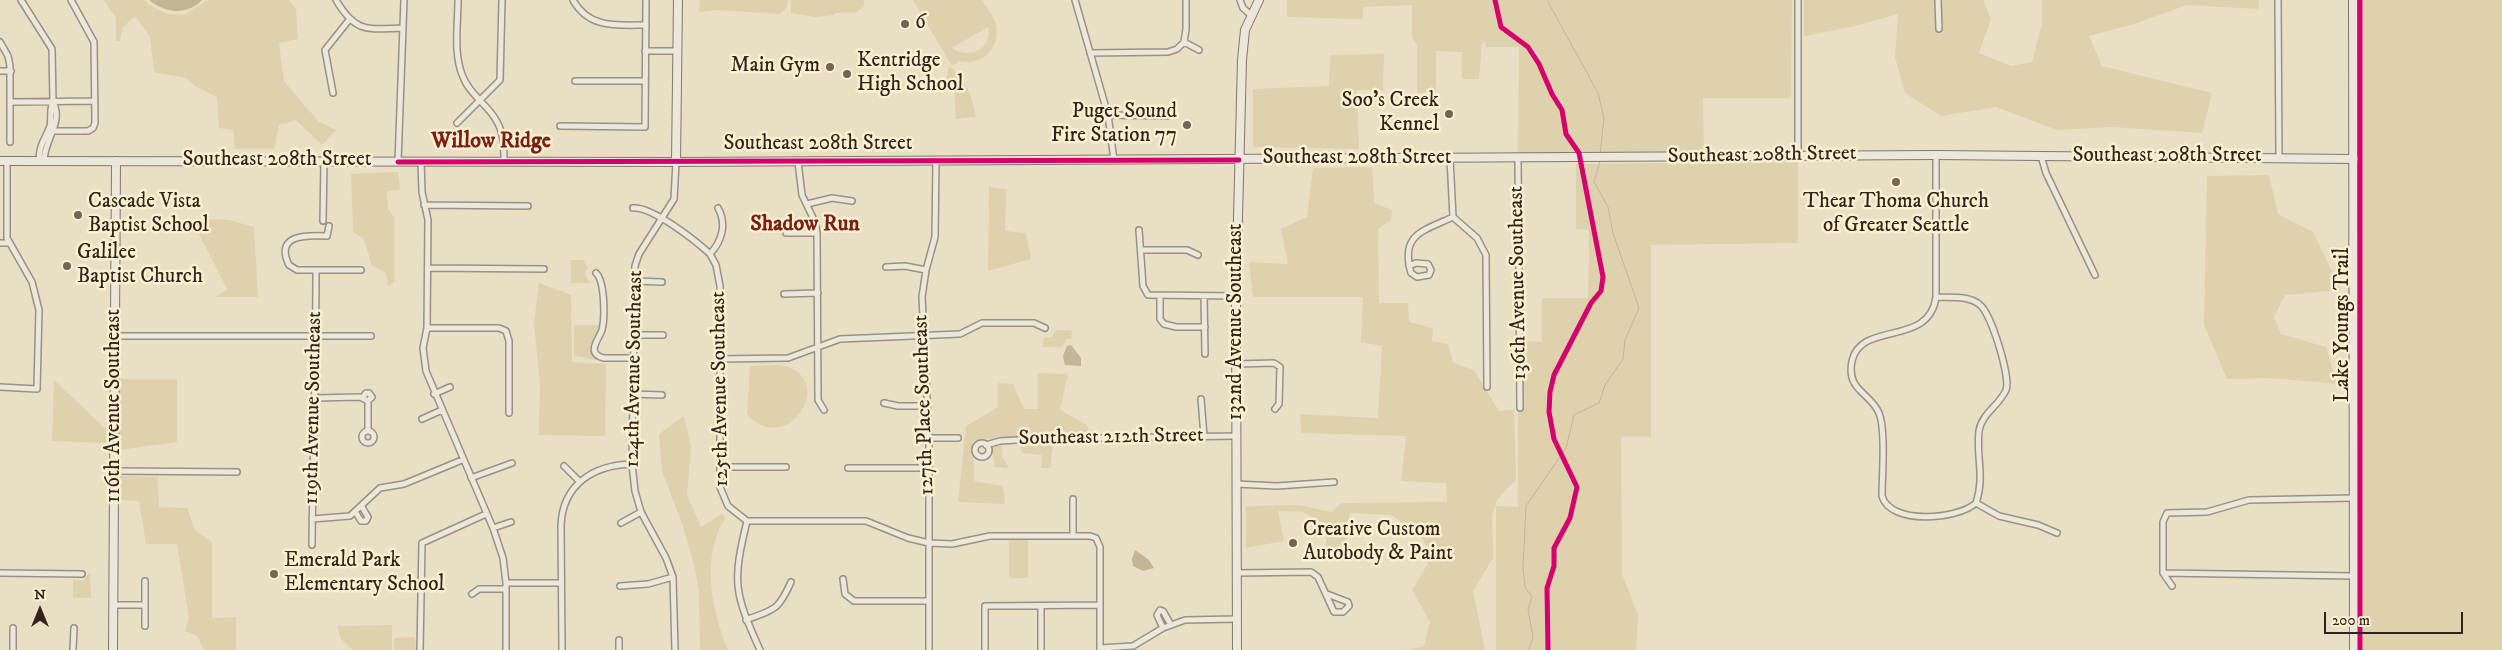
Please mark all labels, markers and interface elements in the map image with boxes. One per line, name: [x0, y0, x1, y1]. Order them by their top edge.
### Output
place label: 6: [915, 11, 926, 37]
marker: 6: [899, 18, 911, 30]
place label: Kentridge High School: [857, 49, 963, 99]
place label: Main Gym: [731, 54, 820, 80]
marker: Main Gym: [824, 61, 836, 73]
marker: Kentridge High School: [841, 68, 853, 80]
place label: Soo's Creek Kennel: [1341, 89, 1439, 139]
place label: Puget Sound Fire Station 77: [1051, 100, 1177, 150]
marker: Soo's Creek Kennel: [1443, 108, 1455, 120]
marker: Puget Sound Fire Station 77: [1181, 119, 1193, 131]
district label: Willow Ridge: [431, 129, 551, 155]
street label: Southeast 208th Street: [724, 132, 912, 158]
street label: Southeast 208th Street: [1667, 142, 1857, 170]
street label: Southeast 208th Street: [2073, 144, 2261, 170]
street label: Southeast 208th Street: [1263, 146, 1451, 172]
street label: Southeast 208th Street: [183, 148, 371, 174]
marker: Thear Thoma Church of Greater Seattle: [1890, 176, 1902, 188]
street label: 136th Avenue Southeast: [1505, 186, 1533, 380]
place label: Cascade Vista Baptist School: [88, 190, 209, 240]
place label: Thear Thoma Church of Greater Seattle: [1803, 190, 1989, 240]
marker: Cascade Vista Baptist School: [72, 209, 84, 221]
district label: Shadow Run: [750, 212, 860, 238]
street label: 132nd Avenue Southeast: [1224, 223, 1250, 421]
place label: Galilee Baptist Church: [77, 241, 203, 291]
street label: Lake Youngs Trail: [2331, 248, 2357, 402]
marker: Galilee Baptist Church: [61, 260, 73, 272]
street label: 124th Avenue Southeast: [621, 270, 649, 468]
street label: 125th Avenue Southeast: [707, 291, 735, 487]
street label: 116th Avenue Southeast: [102, 309, 128, 503]
street label: 119th Avenue Southeast: [300, 311, 328, 505]
street label: 127th Place Southeast: [909, 314, 941, 496]
street label: Southeast 212th Street: [1018, 424, 1204, 452]
place label: Creative Custom Autobody & Paint: [1303, 518, 1453, 568]
marker: Creative Custom Autobody & Paint: [1287, 537, 1299, 549]
place label: Emerald Park Elementary School: [284, 549, 445, 599]
marker: Emerald Park Elementary School: [268, 568, 280, 580]
north arrow: [15, 585, 65, 635]
text: N: [34, 586, 46, 604]
scale bar: [2327, 602, 2466, 634]
text: 200 m: [2332, 611, 2370, 630]

